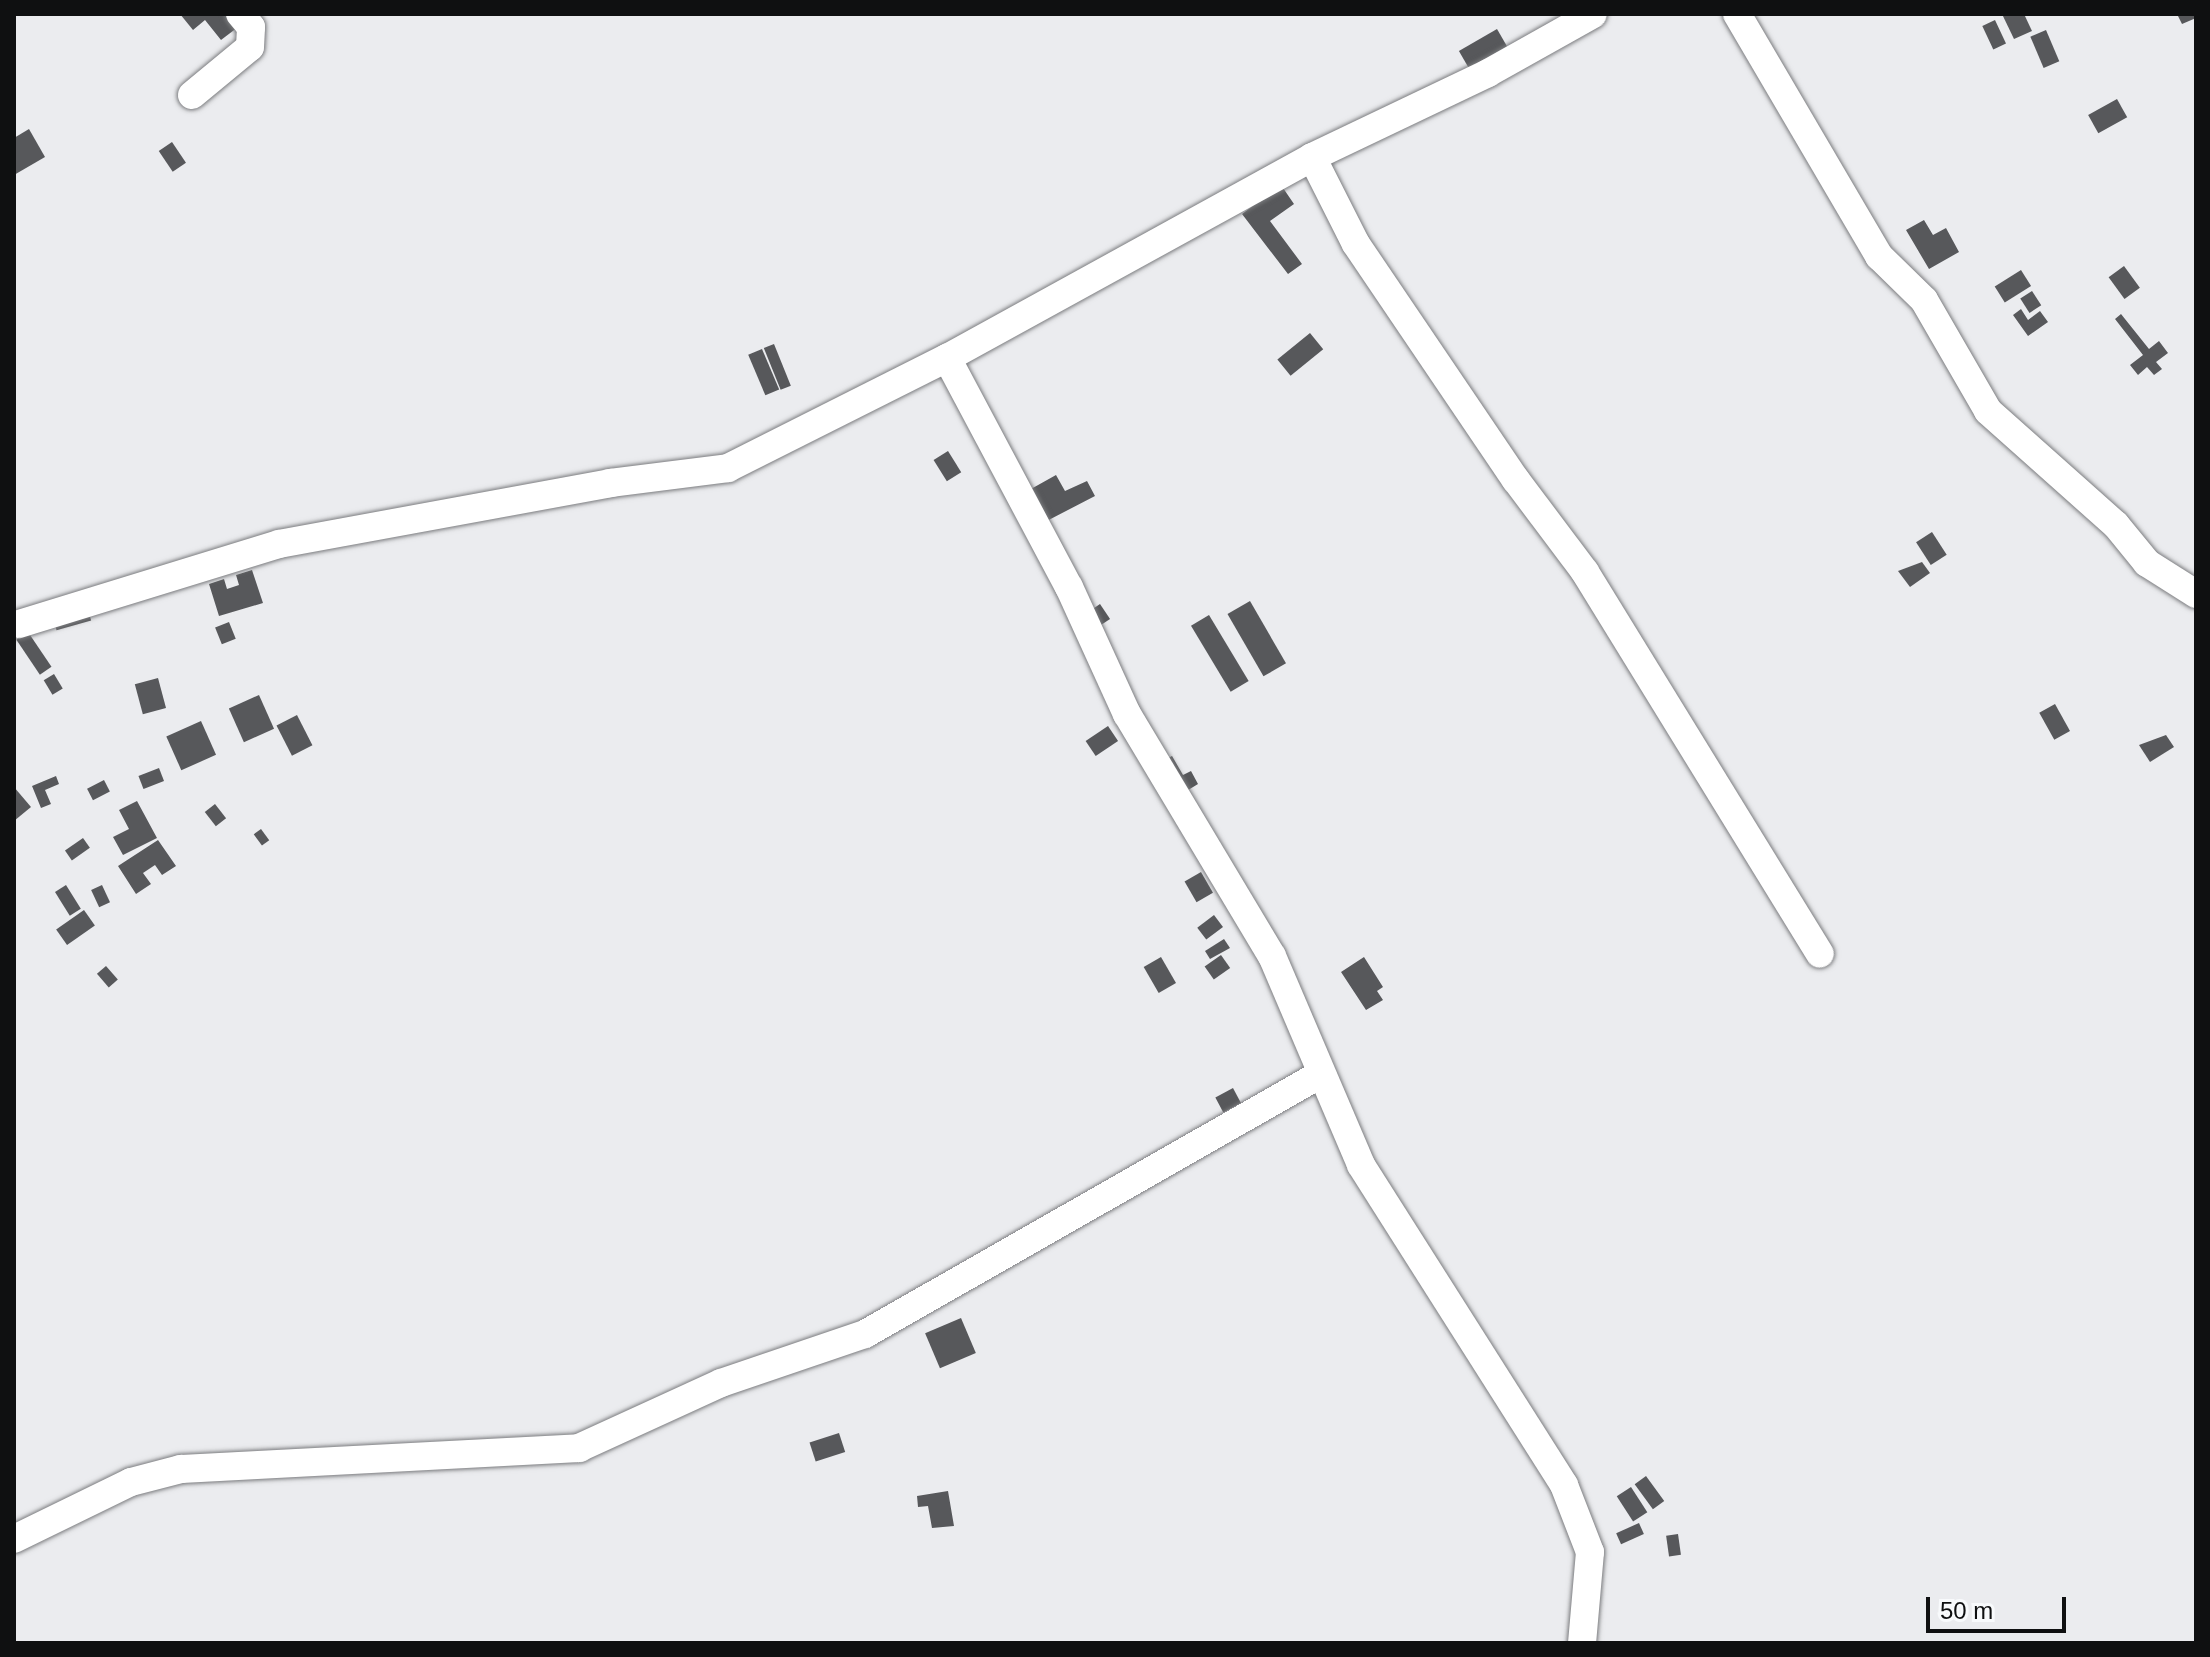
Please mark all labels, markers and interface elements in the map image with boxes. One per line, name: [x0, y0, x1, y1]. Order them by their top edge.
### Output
scale bar: [1930, 1581, 2070, 1631]
text: 50 m: [1940, 1597, 1993, 1624]

